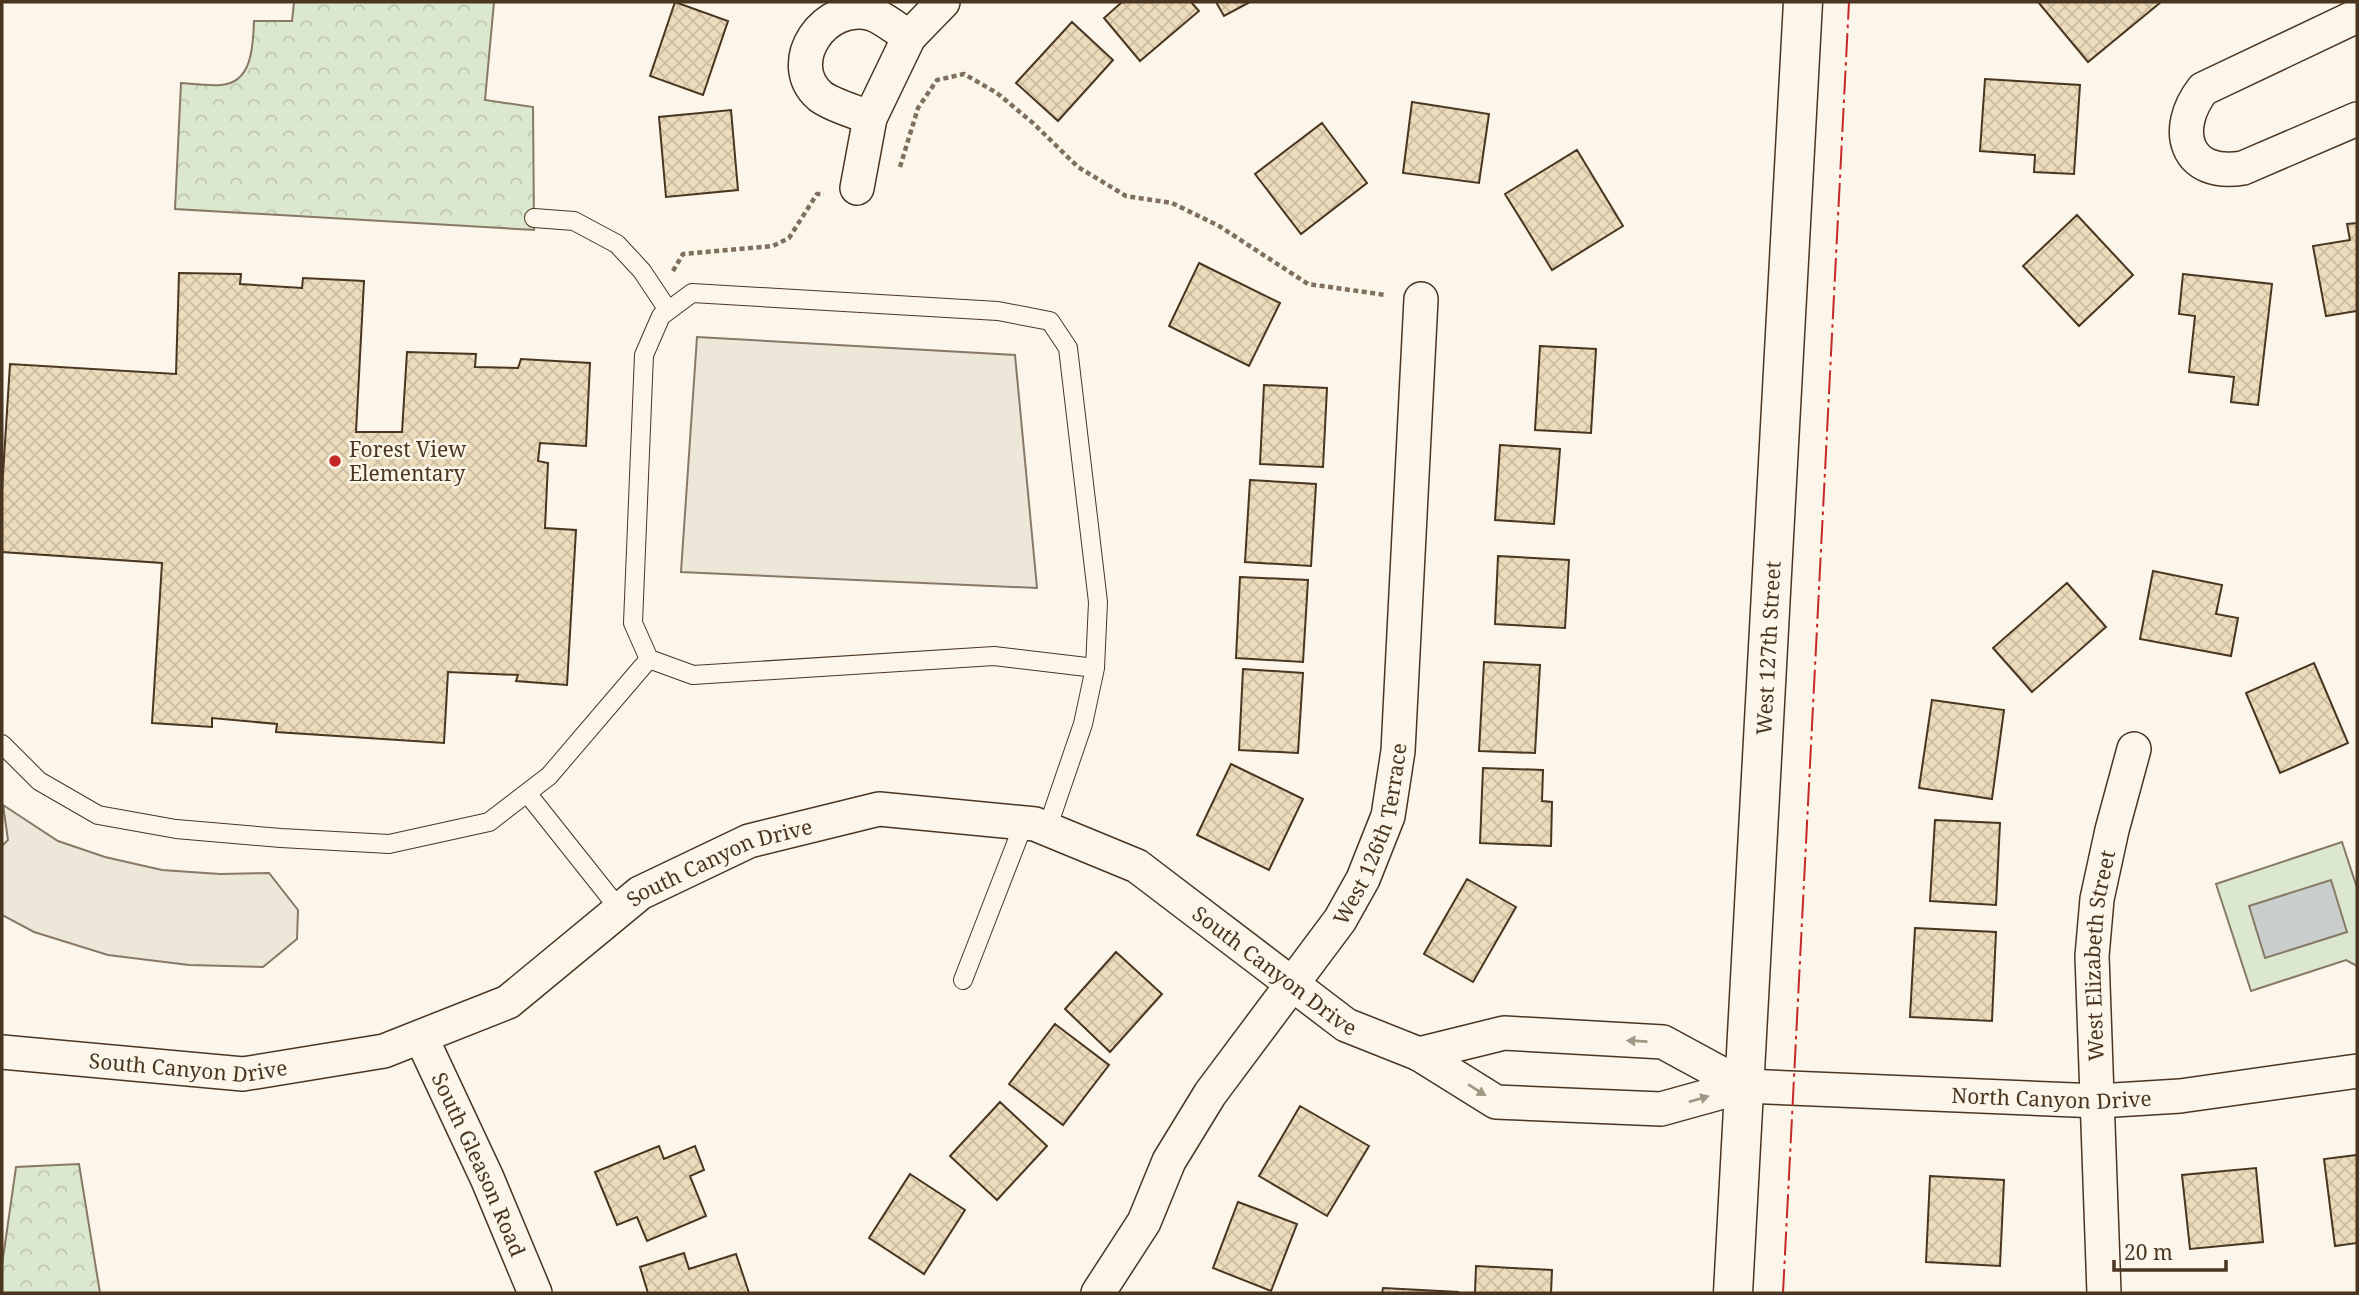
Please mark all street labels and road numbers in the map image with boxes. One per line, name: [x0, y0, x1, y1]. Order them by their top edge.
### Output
street label: West 127th Street: [1749, 560, 1787, 736]
street label: West 126th Terrace: [1326, 742, 1412, 930]
street label: South Canyon Drive: [620, 812, 815, 913]
street label: West Elizabeth Street: [2078, 847, 2121, 1062]
street label: South Canyon Drive: [1187, 899, 1360, 1042]
street label: South Canyon Drive: [88, 1046, 289, 1088]
street label: South Gleason Road: [425, 1068, 532, 1261]
street label: North Canyon Drive: [1951, 1081, 2152, 1115]

